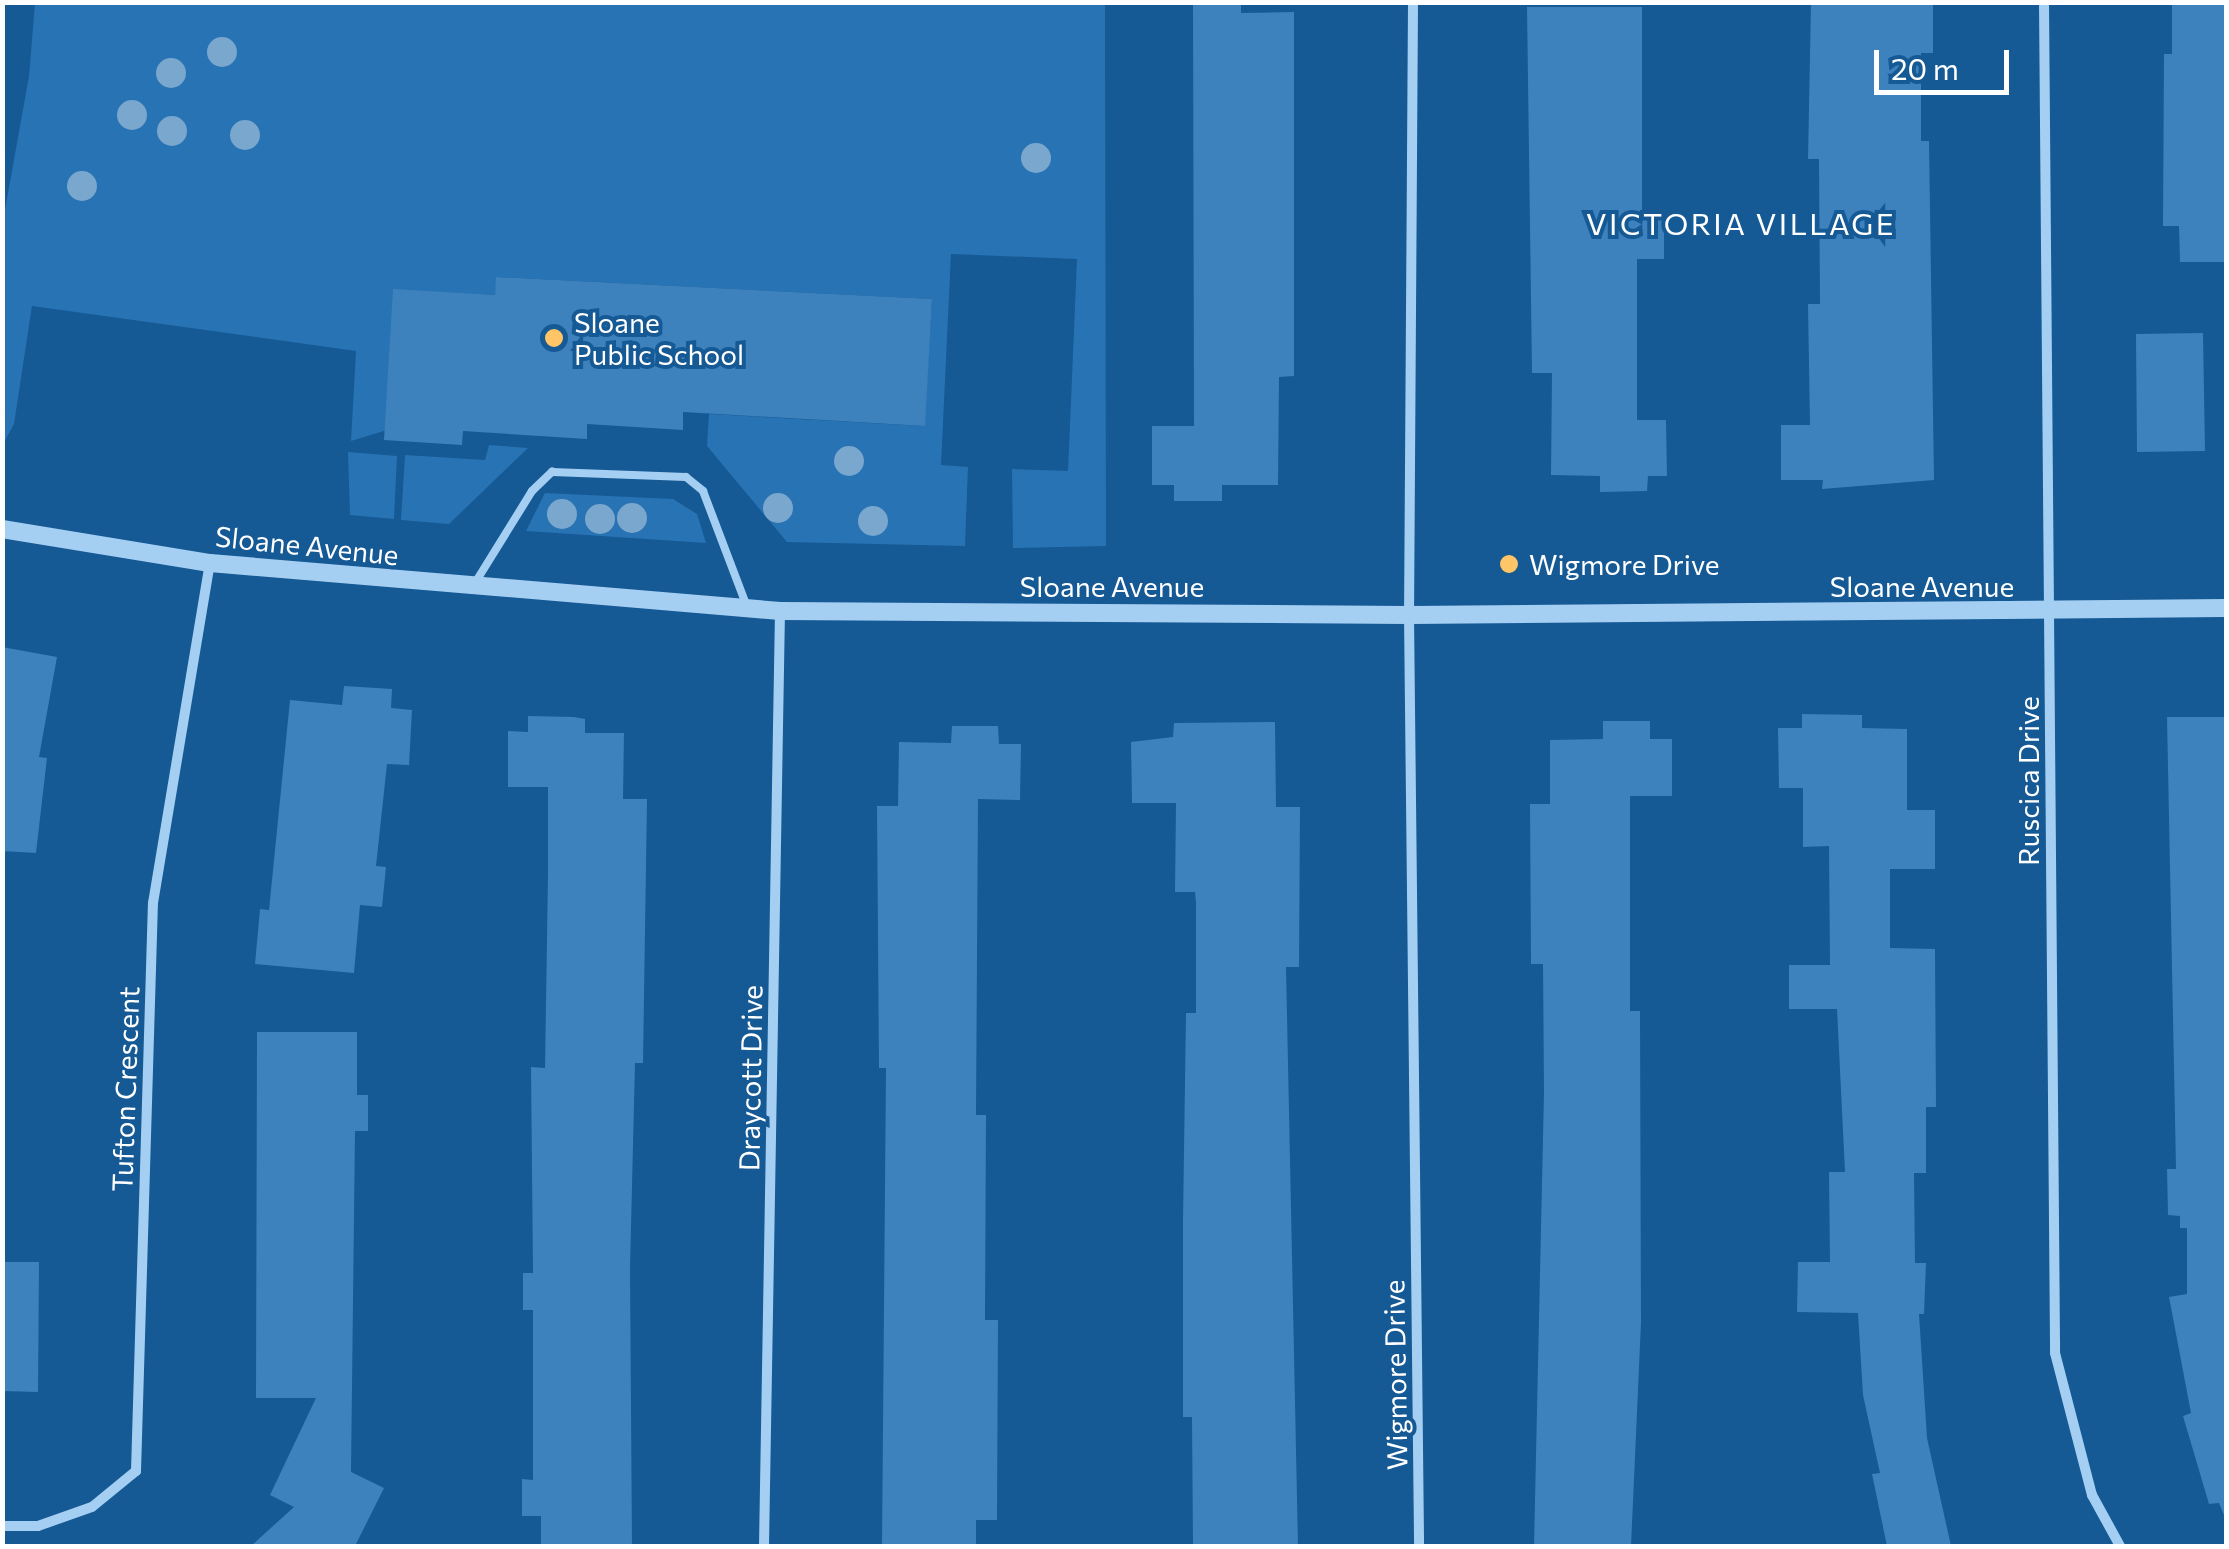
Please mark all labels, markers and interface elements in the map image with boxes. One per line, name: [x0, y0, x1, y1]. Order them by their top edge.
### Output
scale bar: [1879, 30, 2014, 92]
text: 20 m: [1891, 49, 1959, 86]
district label: VICTORIA VILLAGE: [1586, 205, 1896, 241]
place label: Sloane Public School: [574, 305, 744, 371]
marker: Sloane Public School: [543, 327, 565, 349]
street label: Sloane Avenue: [214, 519, 400, 571]
place label: Wigmore Drive: [1529, 547, 1720, 581]
marker: Wigmore Drive: [1498, 553, 1520, 575]
street label: Sloane Avenue: [1020, 569, 1204, 603]
street label: Sloane Avenue: [1830, 569, 2014, 603]
street label: Ruscica Drive: [2011, 696, 2045, 866]
street label: Draycott Drive: [732, 985, 768, 1171]
street label: Tufton Crescent: [105, 986, 145, 1192]
street label: Wigmore Drive: [1377, 1279, 1413, 1471]

